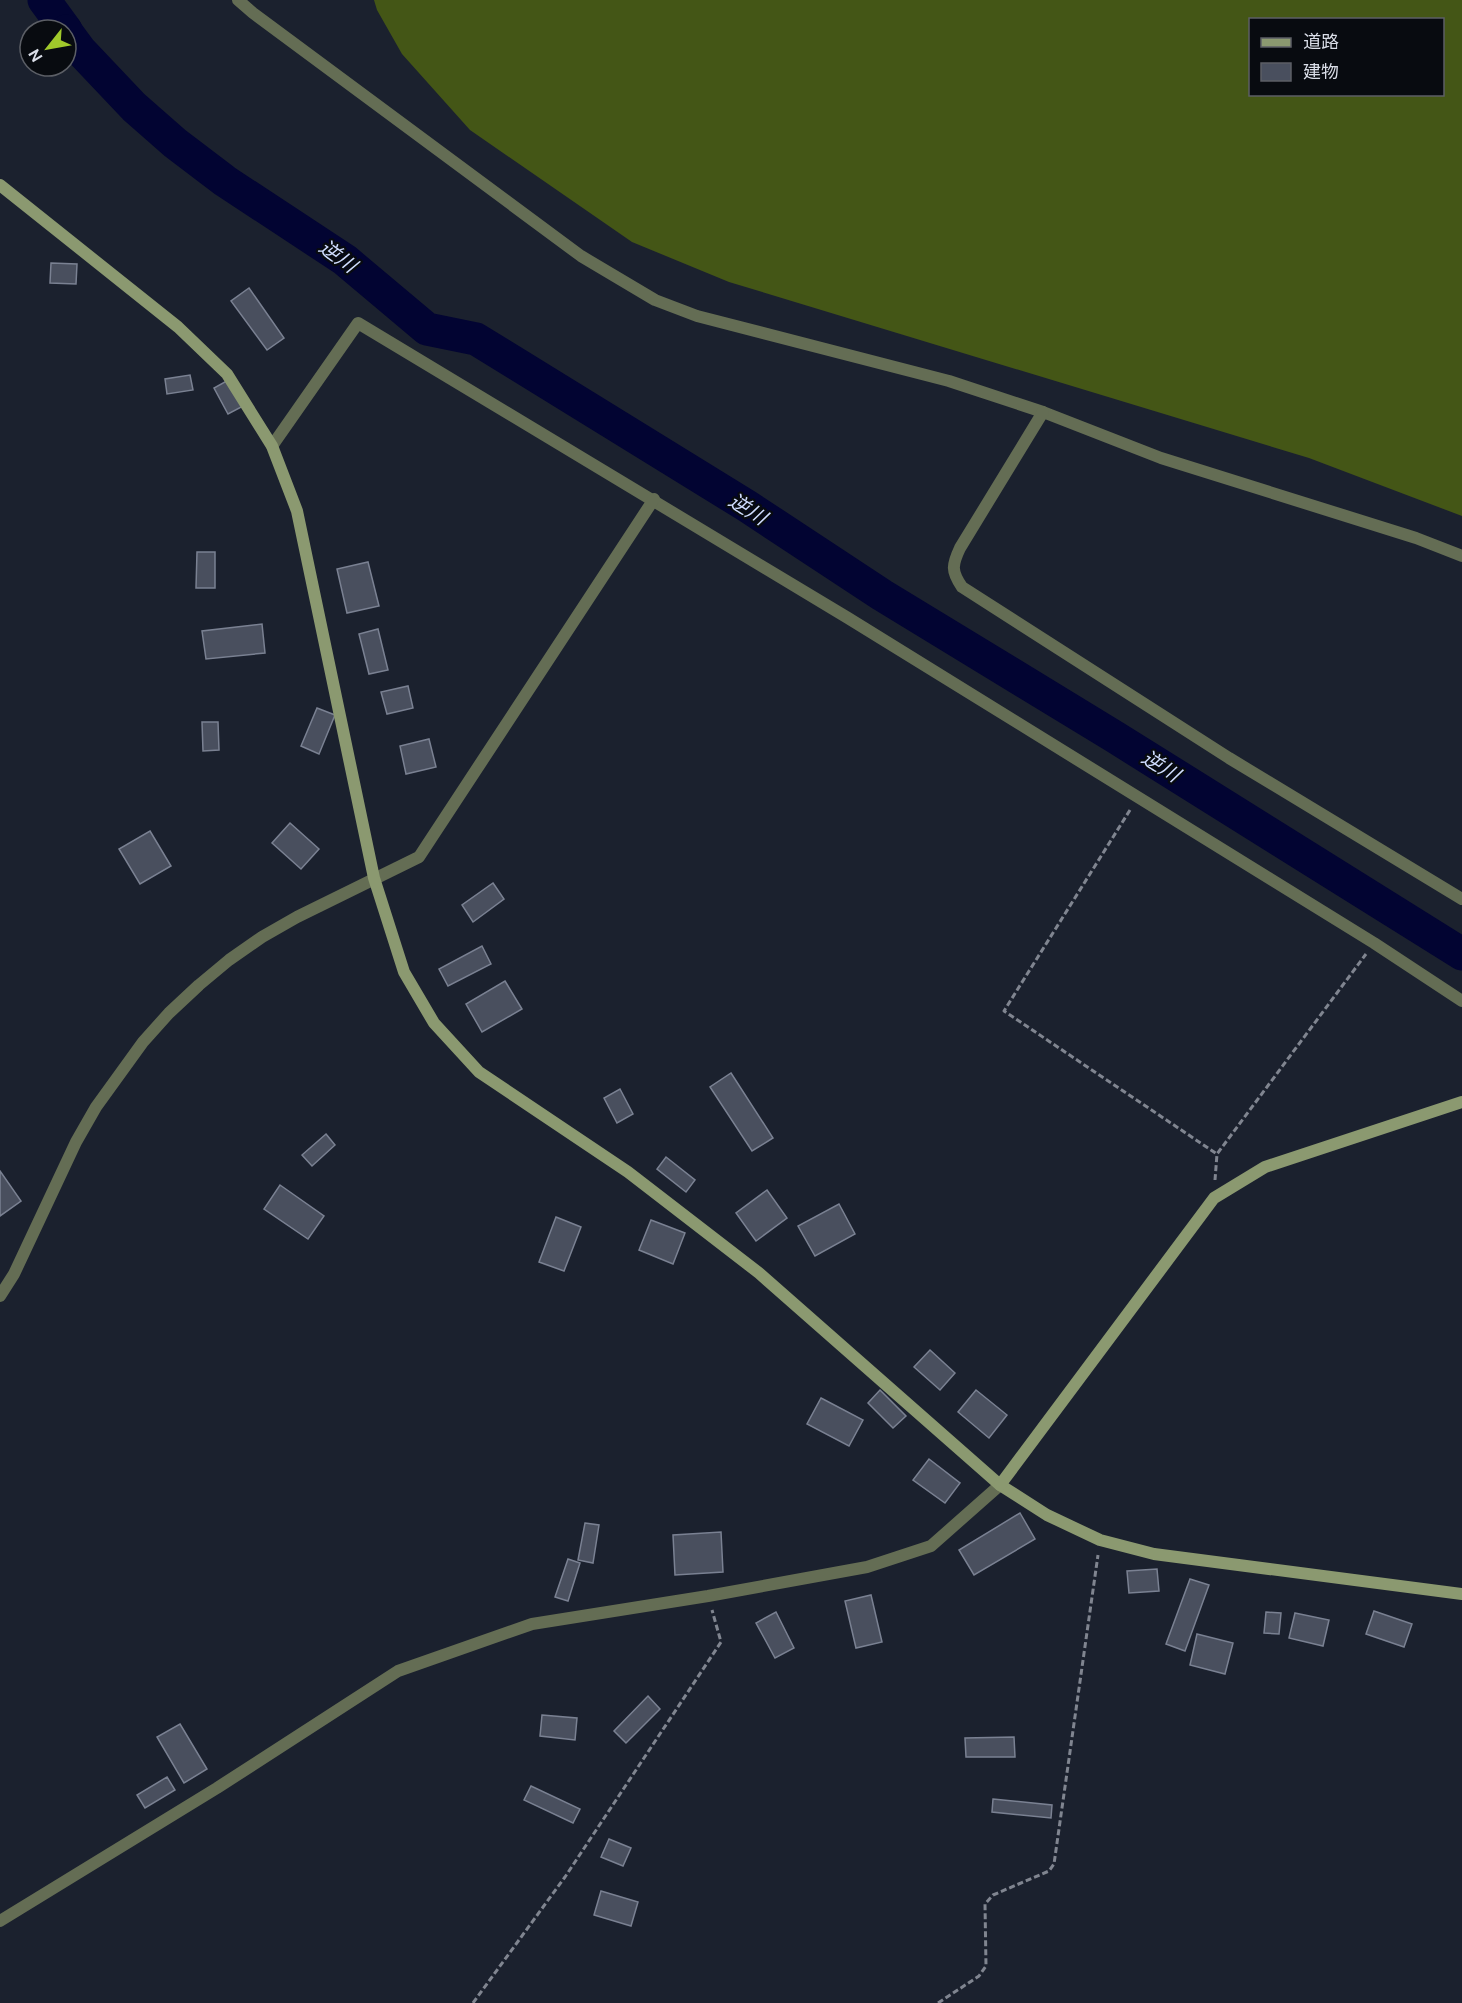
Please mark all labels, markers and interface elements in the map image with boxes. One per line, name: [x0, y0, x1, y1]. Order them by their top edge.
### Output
north arrow: [18, 18, 78, 78]
legend: [1249, 18, 1444, 96]
text: 道路: [1303, 31, 1339, 51]
text: N: [24, 46, 46, 65]
text: 建物: [1303, 61, 1339, 81]
water label: 逆川: [315, 235, 363, 278]
water label: 逆川: [725, 488, 773, 530]
water label: 逆川: [1138, 745, 1186, 787]

